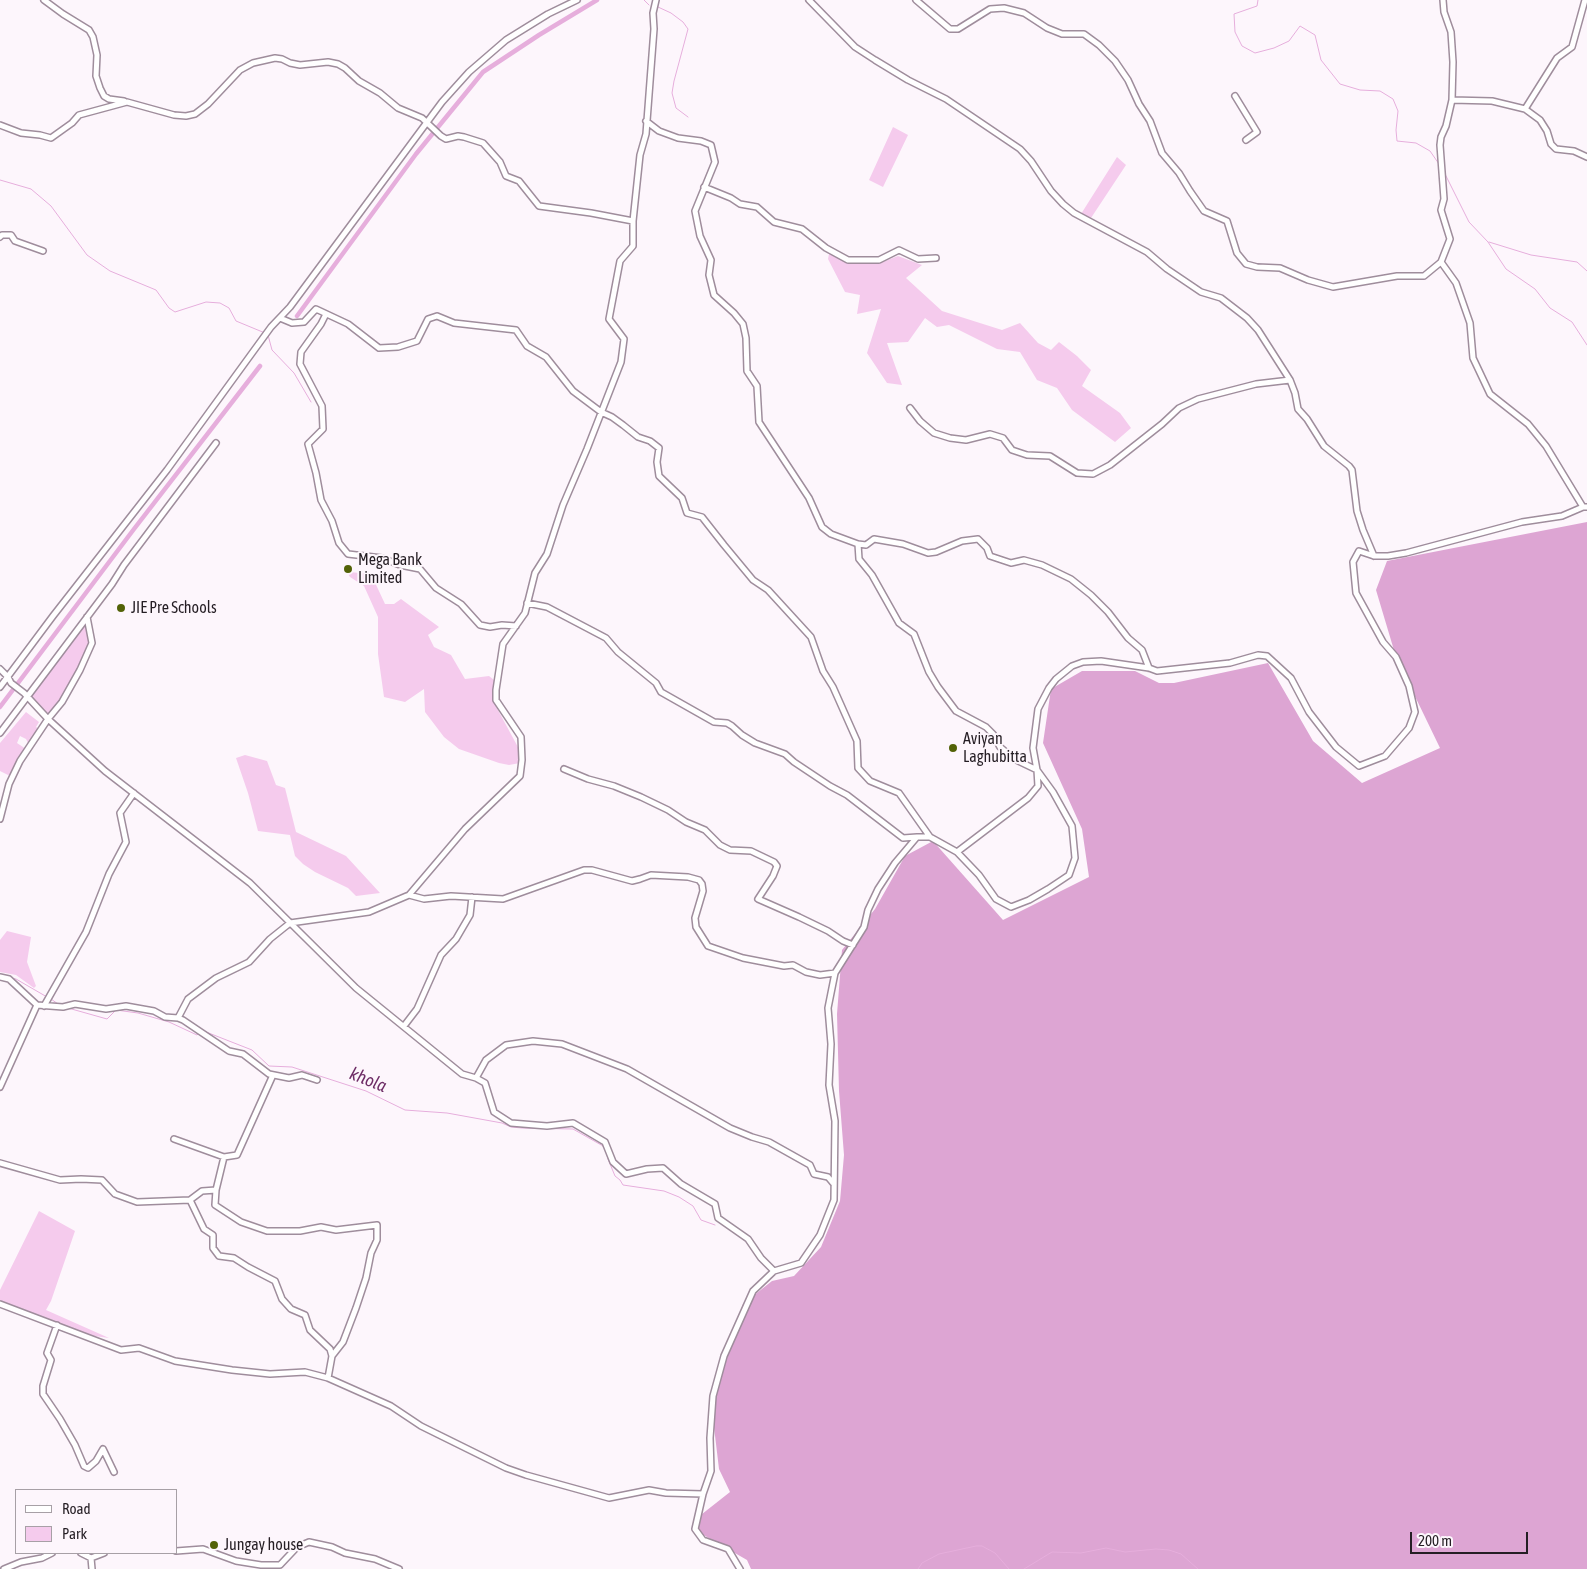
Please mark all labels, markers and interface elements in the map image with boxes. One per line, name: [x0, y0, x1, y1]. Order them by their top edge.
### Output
place label: Mega Bank Limited: [358, 550, 422, 588]
marker: Mega Bank Limited: [342, 563, 354, 575]
place label: JIE Pre Schools: [131, 598, 217, 618]
marker: JIE Pre Schools: [115, 602, 127, 614]
place label: Aviyan Laghubitta: [963, 729, 1027, 767]
marker: Aviyan Laghubitta: [947, 742, 959, 754]
water label: khola: [346, 1063, 390, 1097]
legend: [15, 1489, 178, 1554]
text: Road: [62, 1500, 91, 1517]
scale bar: [1412, 1522, 1530, 1554]
text: Park: [62, 1525, 87, 1542]
text: 200 m: [1418, 1532, 1452, 1549]
place label: Jungay house: [224, 1535, 303, 1555]
marker: Jungay house: [208, 1539, 220, 1551]

